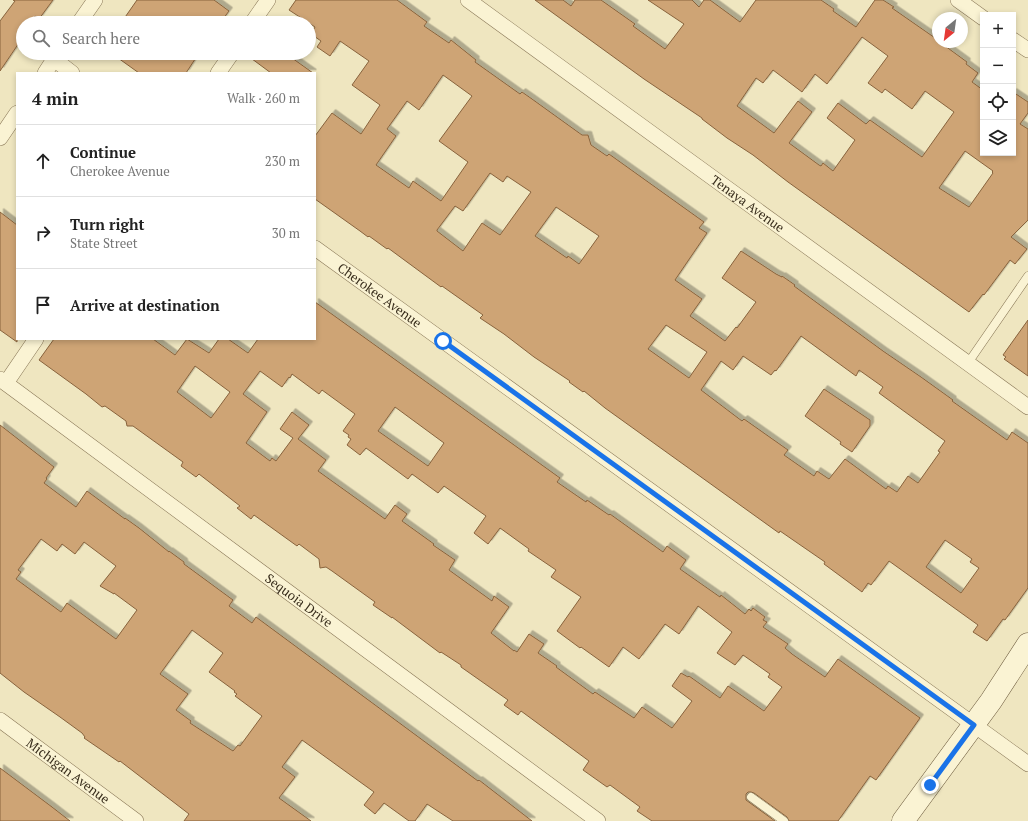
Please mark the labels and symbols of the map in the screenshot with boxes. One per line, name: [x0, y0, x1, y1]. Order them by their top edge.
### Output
north arrow: [932, 12, 968, 48]
street label: Tenaya Avenue: [707, 171, 788, 236]
street label: Cherokee Avenue: [334, 258, 426, 331]
route start: [434, 332, 452, 350]
street label: Sequoia Drive: [262, 569, 337, 631]
street label: Michigan Avenue: [23, 734, 114, 808]
route end: [921, 776, 939, 794]

